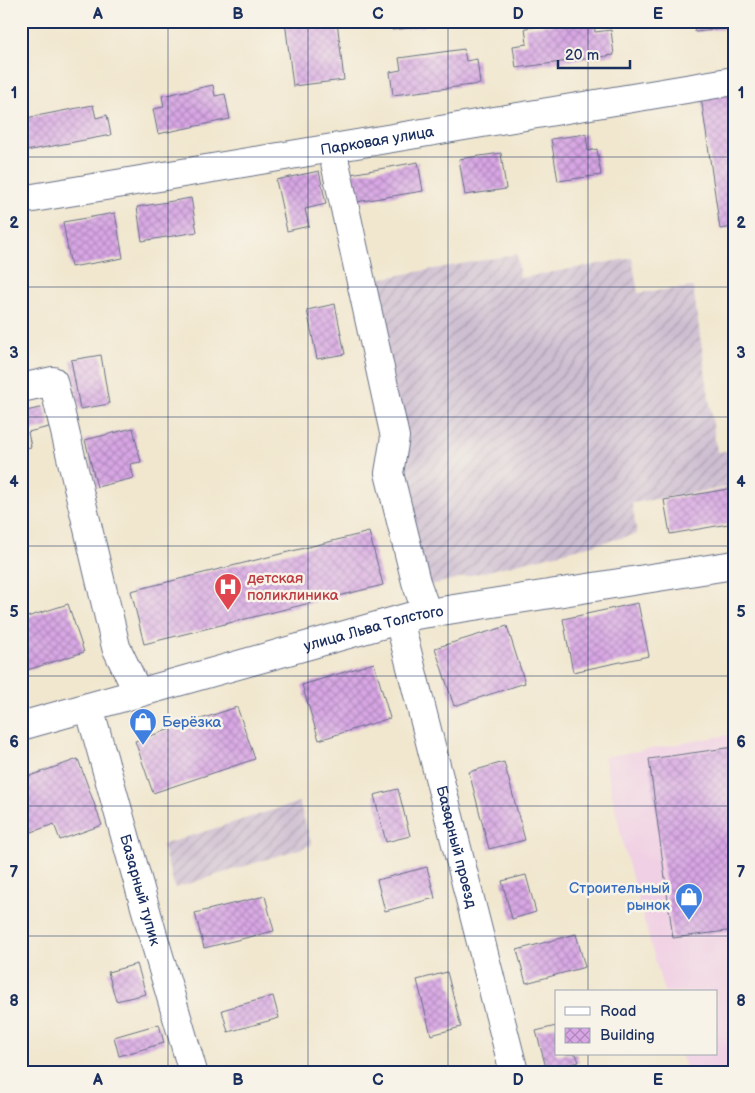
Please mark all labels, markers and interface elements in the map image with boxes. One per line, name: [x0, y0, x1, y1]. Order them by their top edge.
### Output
text: A: [92, 5, 103, 24]
text: B: [232, 5, 244, 24]
text: C: [372, 5, 384, 24]
text: D: [512, 5, 524, 24]
text: E: [653, 5, 663, 24]
scale bar: [558, 38, 630, 70]
text: 20 m: [565, 46, 599, 65]
text: 1: [11, 84, 17, 103]
text: 1: [738, 84, 744, 103]
street label: Парковая улица: [319, 122, 435, 160]
text: 2: [9, 214, 19, 233]
text: 2: [736, 214, 746, 233]
text: 3: [9, 344, 19, 363]
text: 3: [736, 344, 746, 363]
text: 4: [9, 473, 19, 492]
text: 4: [736, 473, 746, 492]
place label: детская поликлиника: [247, 569, 339, 605]
hospital icon: детская поликлиника: [213, 572, 243, 611]
street label: улица Льва Толстого: [302, 602, 445, 656]
text: 5: [9, 603, 19, 622]
text: 5: [736, 603, 746, 622]
shop icon: Берёзка: [128, 707, 158, 746]
place label: Берёзка: [162, 713, 221, 732]
text: 6: [9, 733, 19, 752]
text: 6: [736, 733, 746, 752]
street label: Базарный проезд: [432, 784, 481, 910]
street label: Базарный тупик: [115, 832, 164, 948]
text: 7: [10, 863, 19, 882]
text: 7: [737, 863, 746, 882]
place label: Строительный рынок: [569, 879, 670, 915]
shop icon: Строительный рынок: [674, 882, 704, 921]
legend: [555, 990, 718, 1056]
text: 8: [9, 992, 19, 1011]
text: 8: [736, 992, 746, 1011]
text: Road: [600, 1002, 636, 1021]
text: Building: [600, 1026, 655, 1045]
text: A: [92, 1071, 103, 1090]
text: B: [232, 1071, 244, 1090]
text: C: [372, 1071, 384, 1090]
text: D: [512, 1071, 524, 1090]
text: E: [653, 1071, 663, 1090]

